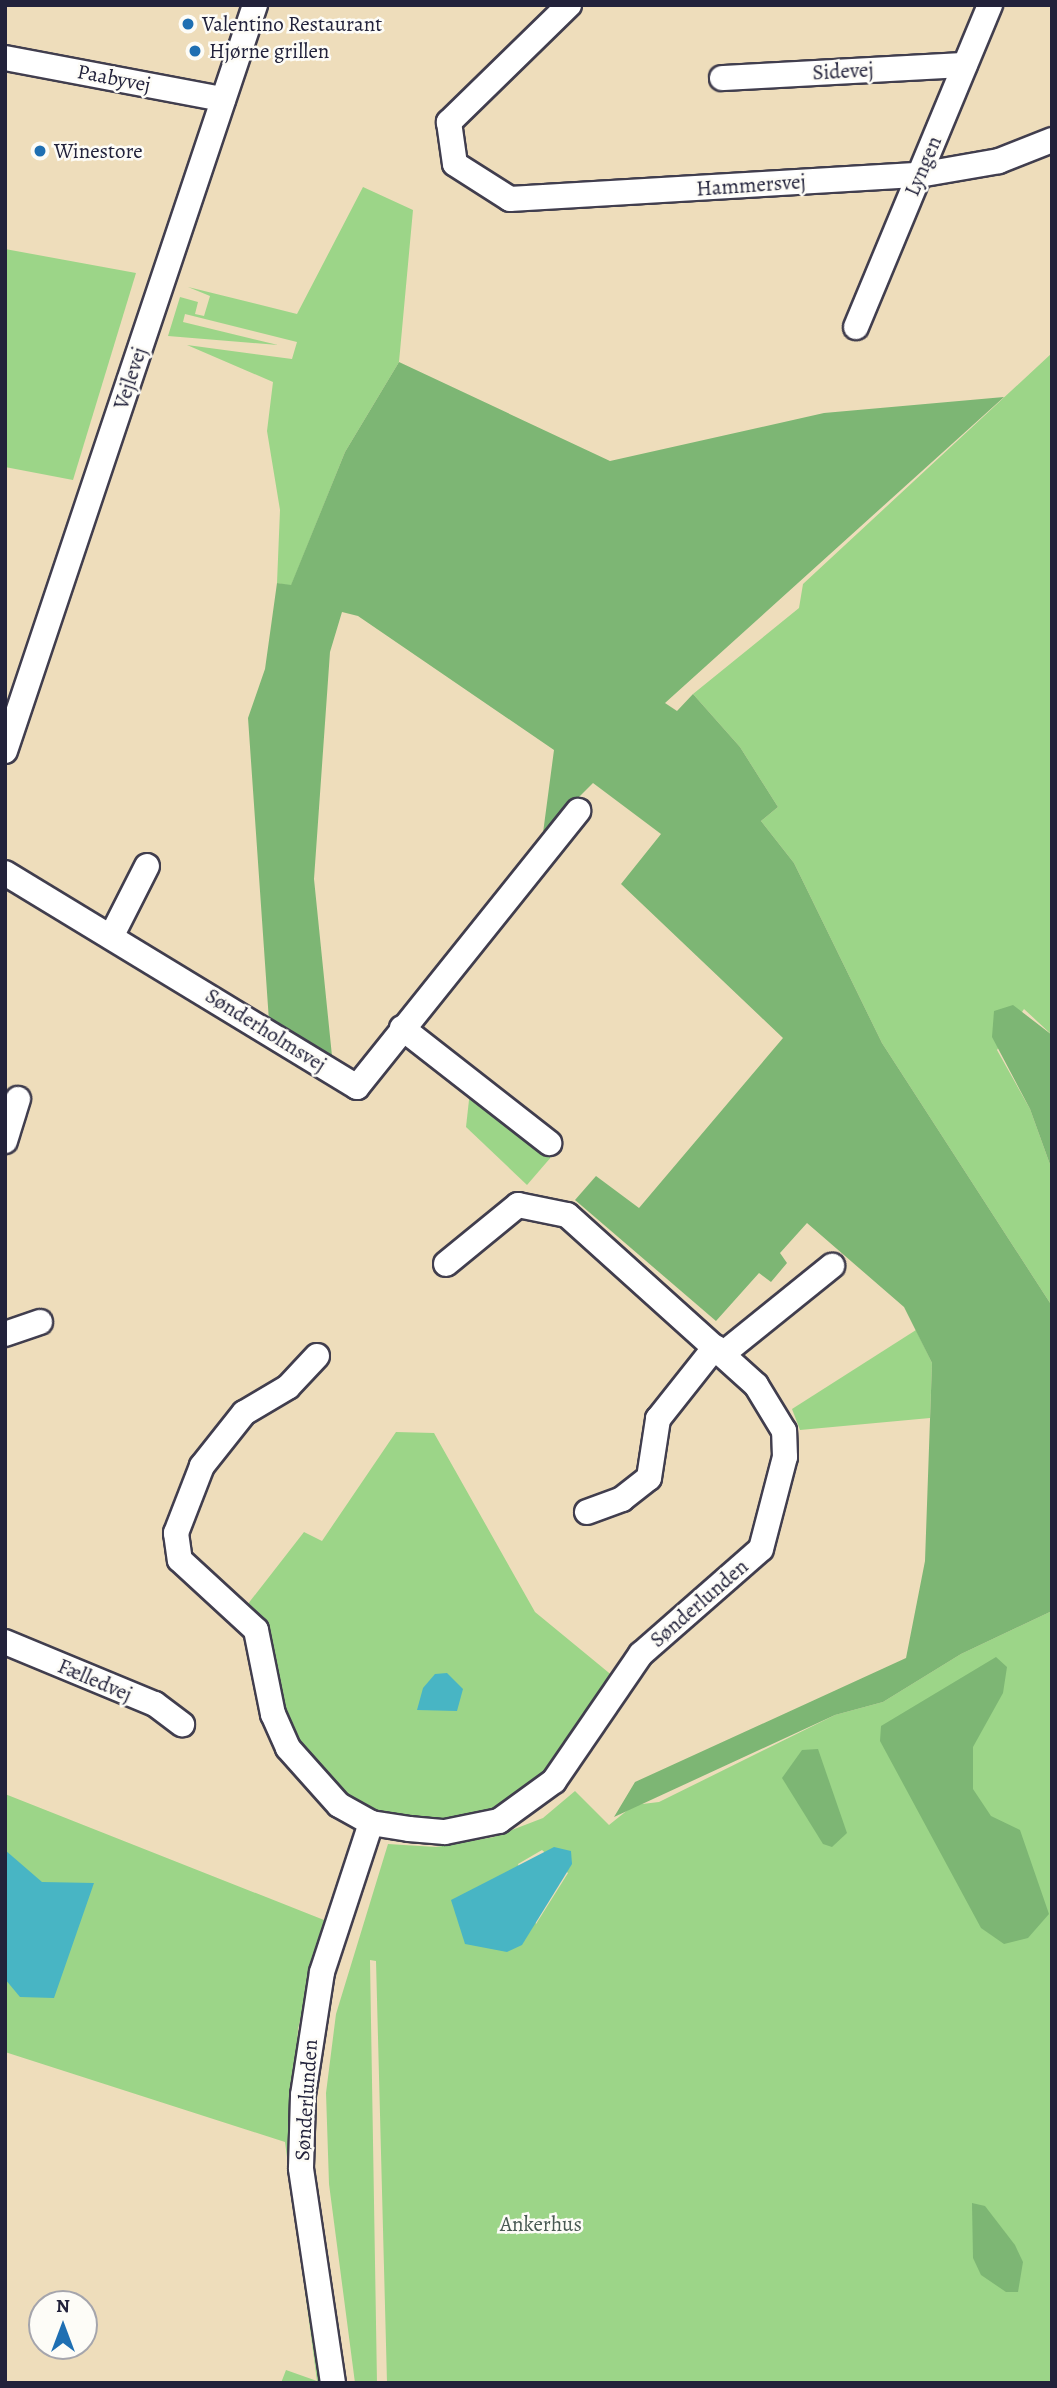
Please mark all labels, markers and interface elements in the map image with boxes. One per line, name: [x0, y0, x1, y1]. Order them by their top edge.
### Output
place label: Valentino Restaurant: [202, 11, 382, 37]
marker: Valentino Restaurant: [180, 16, 196, 32]
place label: Hjørne grillen: [209, 38, 329, 64]
marker: Hjørne grillen: [187, 43, 203, 59]
street label: Sidevej: [812, 57, 874, 85]
street label: Paabyvej: [75, 59, 153, 97]
street label: Lyngen: [899, 132, 947, 200]
place label: Winestore: [54, 138, 143, 164]
marker: Winestore: [32, 143, 48, 159]
street label: Hammersvej: [695, 169, 807, 201]
street label: Vejlevej: [108, 344, 152, 412]
street label: Sønderholmsvej: [201, 983, 331, 1077]
street label: Sønderlunden: [645, 1554, 753, 1652]
street label: Fælledvej: [54, 1653, 136, 1707]
street label: Sønderlunden: [289, 2038, 323, 2162]
park label: Ankerhus: [500, 2211, 582, 2237]
north arrow: [28, 2290, 98, 2360]
text: N: [56, 2293, 70, 2319]

